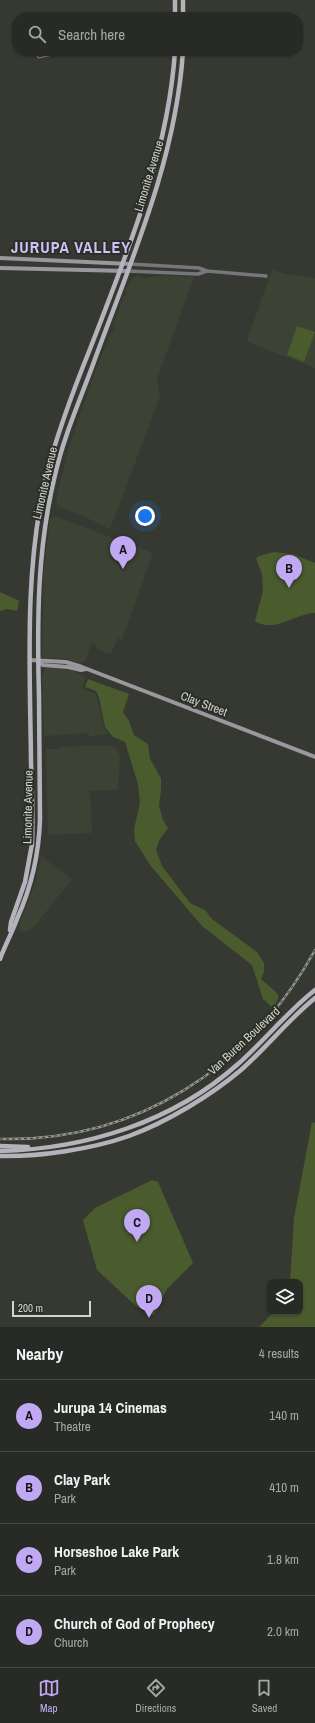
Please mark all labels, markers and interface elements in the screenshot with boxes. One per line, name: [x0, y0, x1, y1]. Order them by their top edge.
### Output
search box: [12, 12, 303, 56]
icon: search: [26, 23, 48, 45]
text: Search here: [58, 24, 125, 45]
street label: Limonite Avenue: [131, 138, 167, 214]
district label: JURUPA VALLEY: [11, 236, 131, 258]
street label: Limonite Avenue: [29, 445, 61, 521]
your location: [135, 506, 155, 526]
pin: A: [110, 536, 136, 569]
pin: B: [276, 555, 302, 588]
street label: Clay Street: [178, 688, 230, 720]
street label: Limonite Avenue: [19, 770, 37, 844]
street label: Van Buren Boulevard: [205, 1003, 283, 1079]
pin: C: [124, 1209, 150, 1242]
map controls: [267, 1279, 303, 1315]
button: layers: [267, 1279, 303, 1315]
pin: D: [136, 1285, 162, 1318]
scale bar: [12, 1299, 91, 1318]
text: 200 m: [18, 1301, 43, 1315]
text: Nearby: [16, 1342, 63, 1365]
text: 4 results: [259, 1345, 299, 1362]
text: Jurupa 14 Cinemas: [54, 1397, 167, 1418]
text: A: [25, 1407, 33, 1424]
text: 140 m: [269, 1407, 299, 1424]
text: Theatre: [54, 1418, 91, 1435]
text: Clay Park: [54, 1469, 110, 1490]
text: B: [25, 1479, 33, 1496]
text: 410 m: [269, 1479, 299, 1496]
text: Park: [54, 1490, 76, 1507]
text: Horseshoe Lake Park: [54, 1541, 179, 1562]
text: C: [25, 1551, 33, 1568]
text: 1.8 km: [267, 1551, 299, 1568]
text: Park: [54, 1562, 76, 1579]
text: Church of God of Prophecy: [54, 1613, 215, 1634]
text: D: [25, 1623, 33, 1640]
text: 2.0 km: [267, 1623, 299, 1640]
text: Church: [54, 1634, 88, 1651]
tab: Map: [38, 1677, 60, 1715]
tab: Directions: [135, 1677, 176, 1715]
tab: Saved: [252, 1677, 277, 1715]

